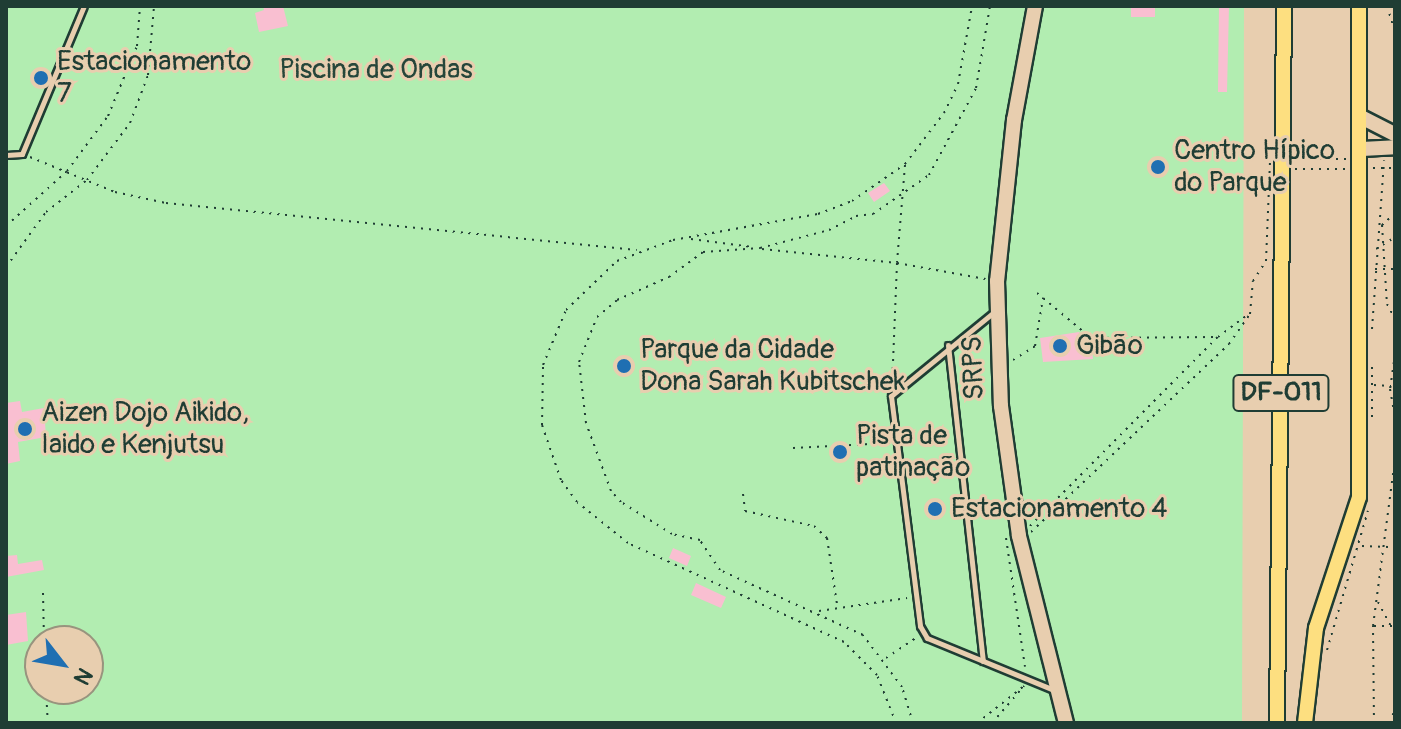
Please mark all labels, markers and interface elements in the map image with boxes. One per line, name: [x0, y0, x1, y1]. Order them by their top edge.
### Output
place label: Estacionamento 7: [57, 45, 251, 111]
park label: Piscina de Ondas: [279, 53, 473, 87]
marker: Estacionamento 7: [32, 69, 50, 87]
place label: Centro Hípico do Parque: [1174, 134, 1335, 200]
marker: Centro Hípico do Parque: [1149, 158, 1167, 176]
place label: Gibão: [1076, 329, 1143, 363]
place label: Parque da Cidade Dona Sarah Kubitschek: [640, 333, 905, 399]
street label: SRPS: [956, 335, 992, 401]
marker: Gibão: [1051, 337, 1069, 355]
marker: Parque da Cidade Dona Sarah Kubitschek: [615, 357, 633, 375]
road number: DF-011: [1231, 371, 1331, 415]
place label: Aizen Dojo Aikido, Iaido e Kenjutsu: [41, 396, 249, 462]
place label: Pista de patinação: [856, 419, 970, 485]
marker: Aizen Dojo Aikido, Iaido e Kenjutsu: [16, 420, 34, 438]
marker: Pista de patinação: [831, 443, 849, 461]
place label: Estacionamento 4: [951, 492, 1168, 526]
marker: Estacionamento 4: [926, 500, 944, 518]
north arrow: [24, 625, 104, 705]
text: N: [67, 663, 99, 690]

